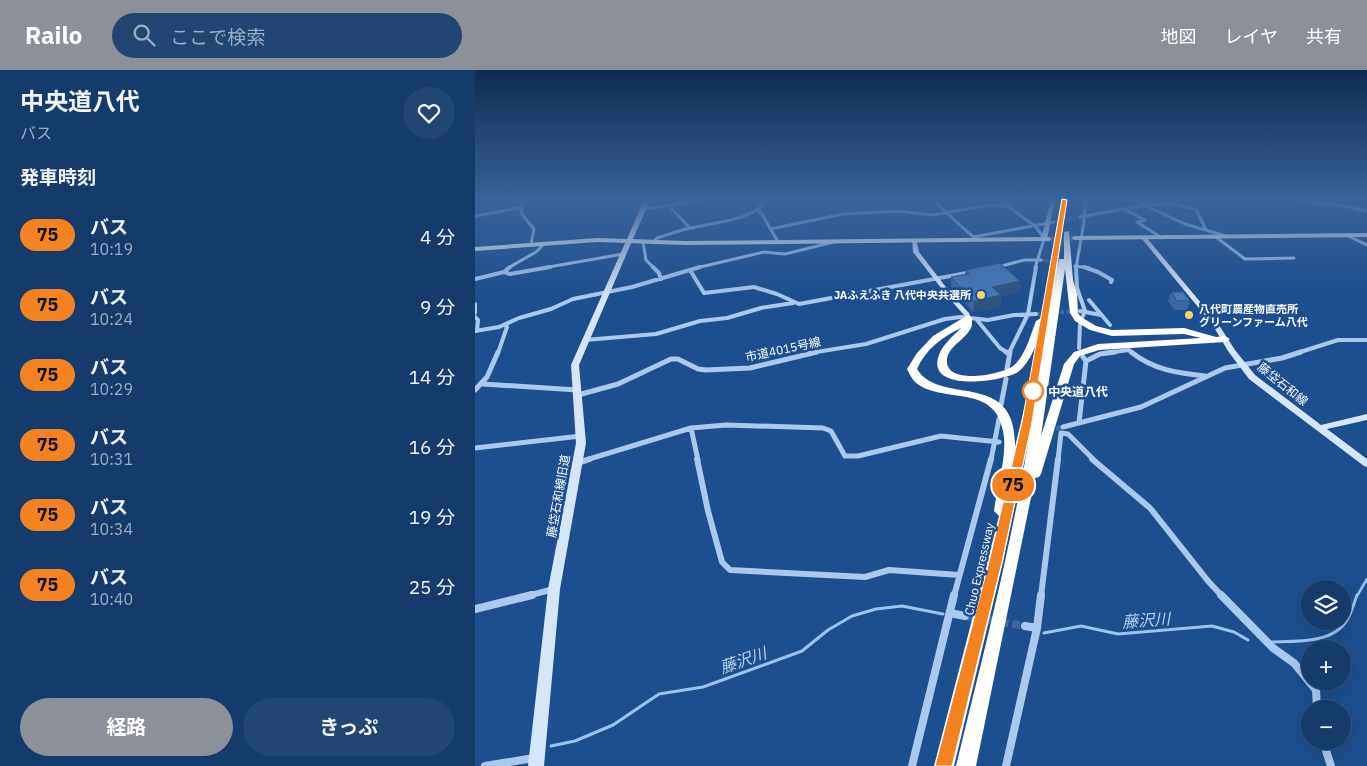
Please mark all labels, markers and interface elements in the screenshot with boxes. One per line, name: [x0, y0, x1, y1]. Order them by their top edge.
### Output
search box: [112, 13, 462, 58]
text: Railo: [25, 19, 82, 51]
icon: search: [130, 21, 158, 49]
text: ここで検索: [170, 25, 265, 49]
text: 地図: [1161, 25, 1197, 48]
text: レイヤ: [1225, 25, 1278, 48]
text: 共有: [1306, 25, 1342, 48]
text: 中央道八代: [20, 85, 140, 117]
button: heart: [403, 87, 455, 139]
text: バス: [20, 123, 52, 143]
text: 発車時刻: [20, 165, 96, 189]
text: バス: [90, 215, 128, 239]
text: 75: [37, 223, 58, 246]
text: 4 分: [420, 225, 455, 249]
text: 10:19: [90, 239, 133, 259]
text: バス: [90, 285, 128, 309]
place label: JAふえふき 八代中央共選所: [834, 288, 971, 302]
marker: JAふえふき 八代中央共選所: [975, 289, 987, 301]
text: 75: [37, 293, 58, 316]
text: 9 分: [420, 295, 455, 319]
place label: 八代町農産物直売所 グリーンファーム八代: [1199, 302, 1308, 329]
text: 10:24: [90, 309, 133, 329]
marker: 八代町農産物直売所 グリーンファーム八代: [1183, 309, 1195, 321]
street label: 市道4015号線: [744, 334, 822, 364]
text: バス: [90, 355, 128, 379]
street label: 藤垈石和線: [1255, 359, 1311, 409]
text: 75: [37, 363, 58, 386]
text: 14 分: [409, 365, 455, 389]
text: 10:29: [90, 379, 133, 399]
marker: 中央道八代: [1022, 380, 1044, 402]
place label: 中央道八代: [1048, 384, 1108, 399]
text: バス: [90, 425, 128, 449]
text: 75: [37, 433, 58, 456]
text: 16 分: [409, 435, 455, 459]
text: 10:31: [90, 449, 133, 469]
street label: 藤垈石和線旧道: [543, 453, 573, 539]
line badge: 75: [991, 469, 1035, 501]
text: 75: [1002, 473, 1024, 496]
text: バス: [90, 495, 128, 519]
text: 75: [37, 503, 58, 526]
text: 19 分: [409, 505, 455, 529]
text: 10:34: [90, 519, 133, 539]
street label: Chuo Expressway: [961, 521, 997, 617]
text: バス: [90, 565, 128, 589]
text: 75: [37, 573, 58, 596]
text: 25 分: [409, 575, 455, 599]
map controls: [1301, 580, 1351, 750]
button: layers: [1301, 580, 1351, 630]
text: 10:40: [90, 589, 133, 609]
water label: 藤沢川: [1121, 608, 1173, 632]
button: +: [1301, 640, 1351, 690]
water label: 藤沢川: [717, 642, 771, 677]
button: 経路: [20, 698, 233, 756]
button: きっぷ: [243, 698, 455, 756]
button: −: [1301, 700, 1351, 750]

